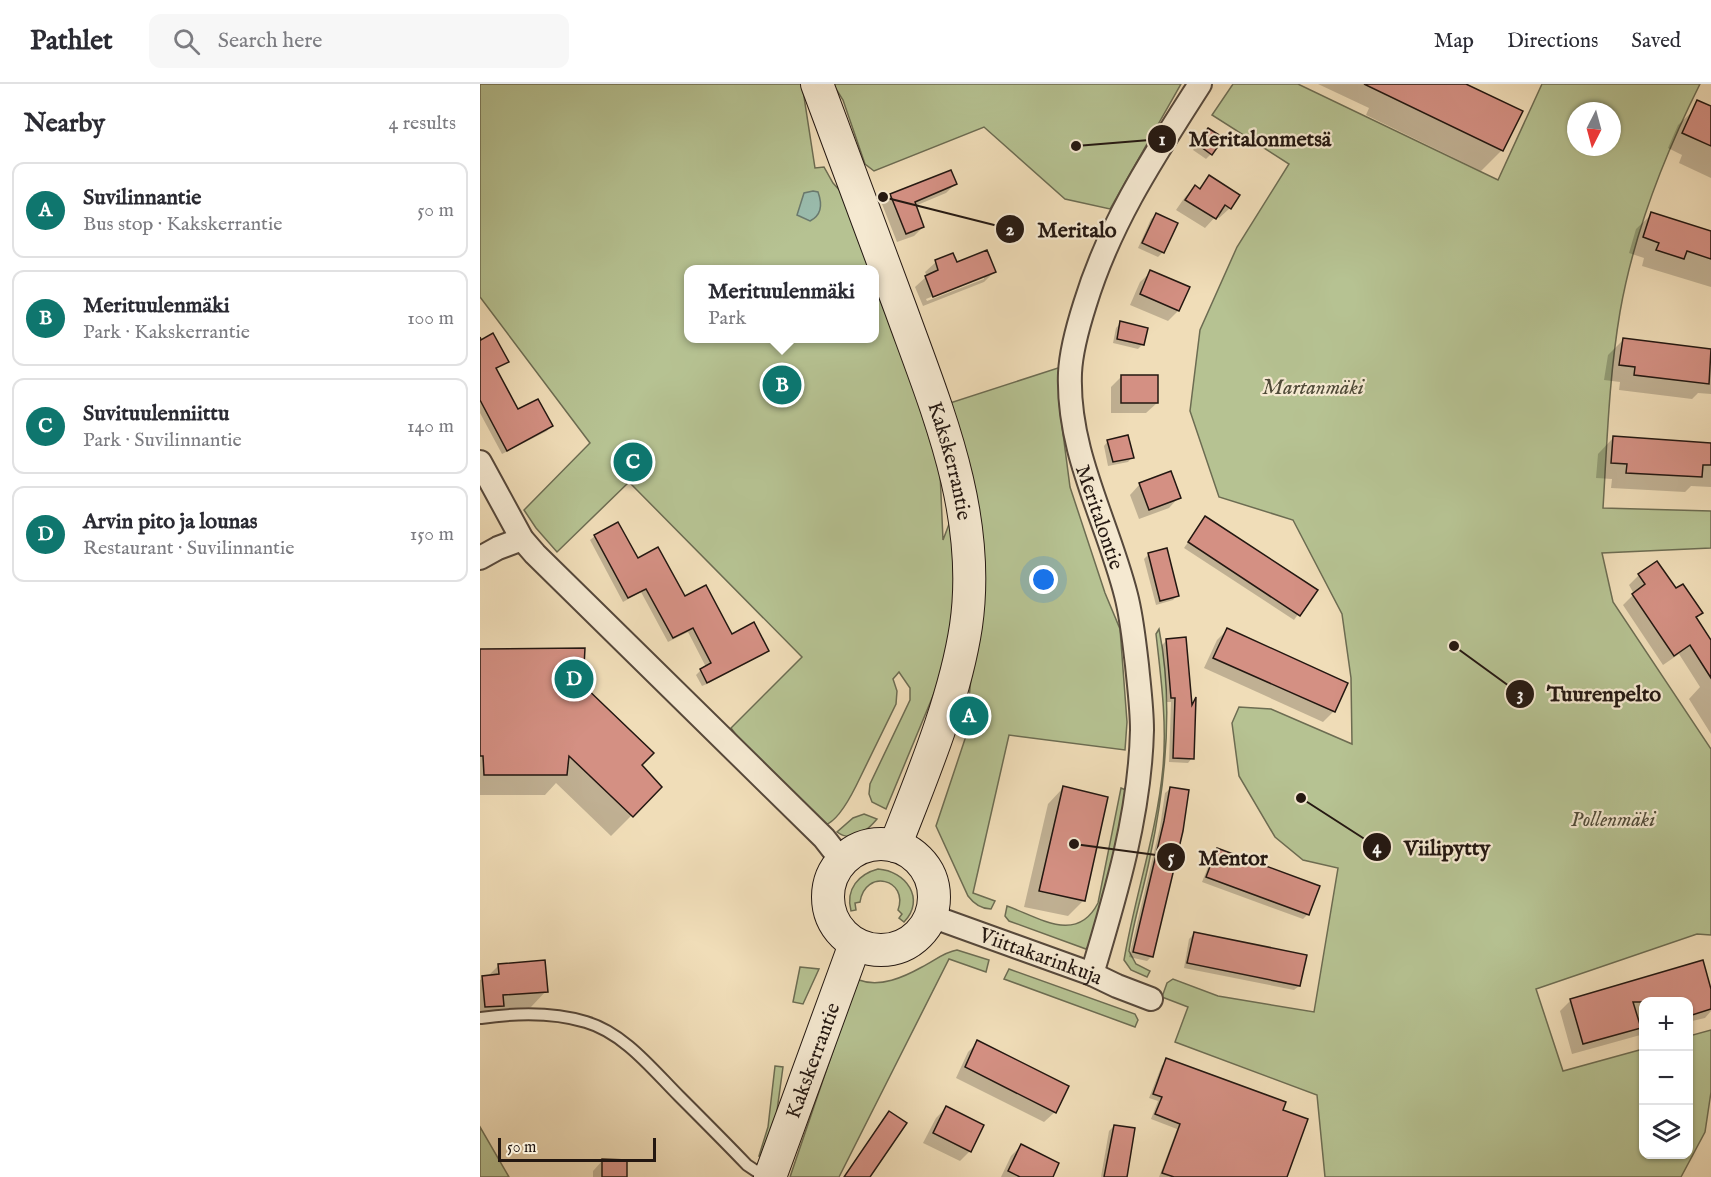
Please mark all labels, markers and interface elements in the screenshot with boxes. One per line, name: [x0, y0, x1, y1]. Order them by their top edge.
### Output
search box: [149, 14, 569, 68]
text: Pathlet: [30, 24, 113, 59]
icon: search: [170, 25, 203, 58]
text: Search here: [218, 27, 322, 55]
text: Map: [1434, 28, 1474, 55]
text: Directions: [1507, 28, 1598, 55]
text: Saved: [1631, 28, 1681, 55]
north arrow: [1567, 102, 1621, 156]
text: Nearby: [24, 107, 105, 140]
text: 4 results: [389, 111, 456, 136]
callout: Meritalonmetsä: [1147, 119, 1344, 159]
text: Meritalonmetsä: [1189, 126, 1332, 154]
text: 1: [1159, 129, 1166, 152]
text: Suvilinnantie: [83, 184, 201, 212]
text: A: [39, 198, 52, 223]
text: 50 m: [417, 198, 454, 223]
callout: Meritalo: [995, 209, 1129, 249]
text: Bus stop · Kakskerrantie: [83, 212, 282, 237]
text: Meritalo: [1037, 217, 1117, 245]
text: 2: [1006, 219, 1015, 242]
popup: [684, 265, 879, 343]
text: Merituulenmäki: [708, 278, 855, 306]
text: Merituulenmäki: [83, 292, 230, 320]
text: B: [39, 306, 52, 331]
text: 100 m: [407, 306, 454, 331]
text: Park: [708, 306, 746, 331]
text: Park · Kakskerrantie: [83, 320, 250, 345]
pin: B: [762, 362, 802, 408]
park label: Martanmäki: [1262, 375, 1366, 402]
street label: Kakskerrantie: [920, 398, 977, 523]
text: Suvituulenniittu: [83, 400, 229, 428]
text: C: [38, 414, 53, 439]
text: 140 m: [407, 414, 454, 439]
text: Park · Suvilinnantie: [83, 428, 242, 453]
pin: C: [614, 440, 652, 484]
street label: Meritalontie: [1068, 461, 1129, 574]
text: Arvin pito ja lounas: [83, 508, 258, 536]
text: D: [37, 522, 54, 547]
text: 150 m: [410, 522, 454, 547]
text: Restaurant · Suvilinnantie: [83, 536, 294, 561]
your location: [1029, 565, 1058, 594]
pin: D: [554, 656, 593, 702]
callout: Tuurenpelto: [1505, 674, 1674, 714]
text: Tuurenpelto: [1546, 681, 1661, 709]
text: 3: [1517, 684, 1523, 707]
pin: A: [950, 694, 988, 738]
park label: Pollenmäki: [1571, 807, 1657, 834]
callout: Viilipytty: [1362, 827, 1502, 867]
text: Viilipytty: [1403, 835, 1491, 863]
callout: Mentor: [1156, 837, 1280, 877]
text: 4: [1373, 837, 1383, 860]
text: Mentor: [1198, 845, 1269, 873]
text: 5: [1168, 847, 1175, 870]
street label: Viittakarinkuja: [974, 922, 1108, 993]
map controls: [1639, 997, 1693, 1159]
button: +: [1639, 997, 1693, 1051]
street label: Kakskerrantie: [780, 999, 848, 1123]
button: −: [1639, 1051, 1693, 1105]
button: layers: [1639, 1105, 1693, 1159]
scale bar: [498, 1135, 656, 1162]
text: 50 m: [507, 1138, 536, 1158]

